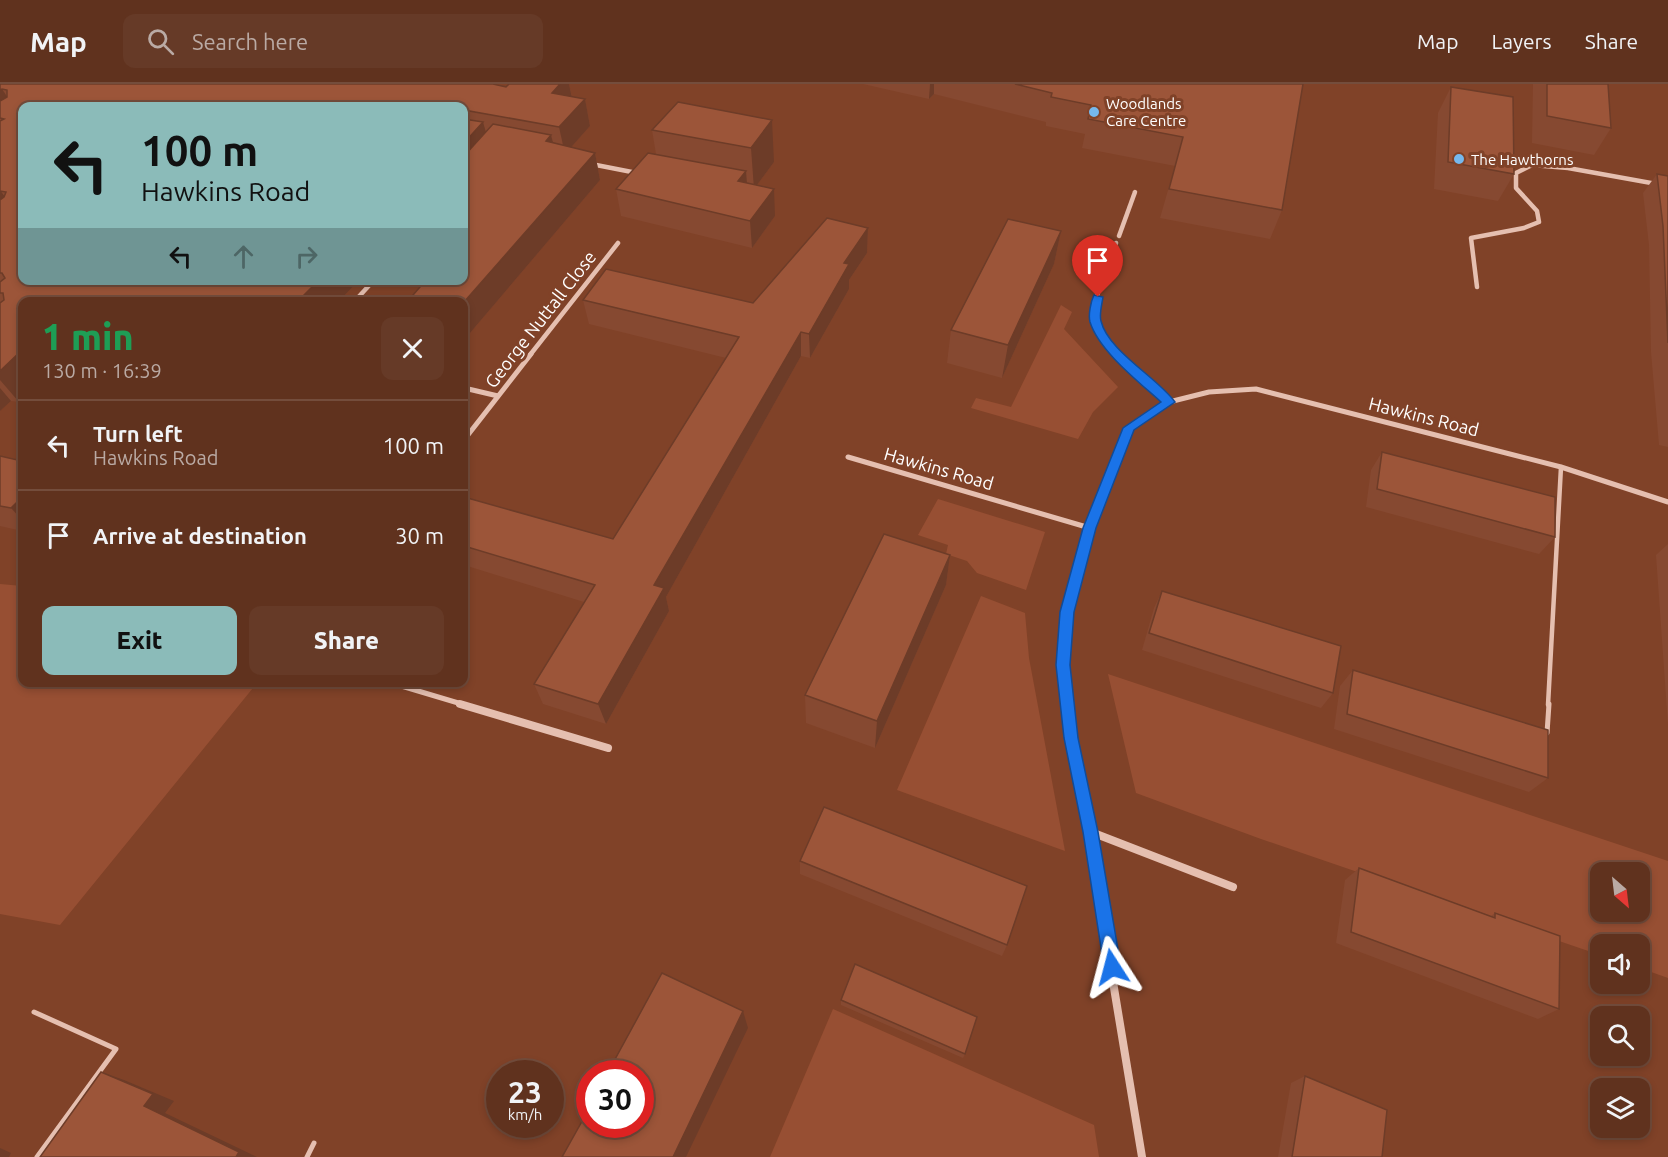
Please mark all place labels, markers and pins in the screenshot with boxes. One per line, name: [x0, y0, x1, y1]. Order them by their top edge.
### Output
place label: Woodlands Care Centre: [1106, 95, 1186, 129]
marker: Woodlands Care Centre: [1087, 105, 1101, 119]
place label: The Hawthorns: [1471, 151, 1573, 168]
marker: The Hawthorns: [1452, 152, 1466, 166]
pin: [1072, 235, 1123, 297]

